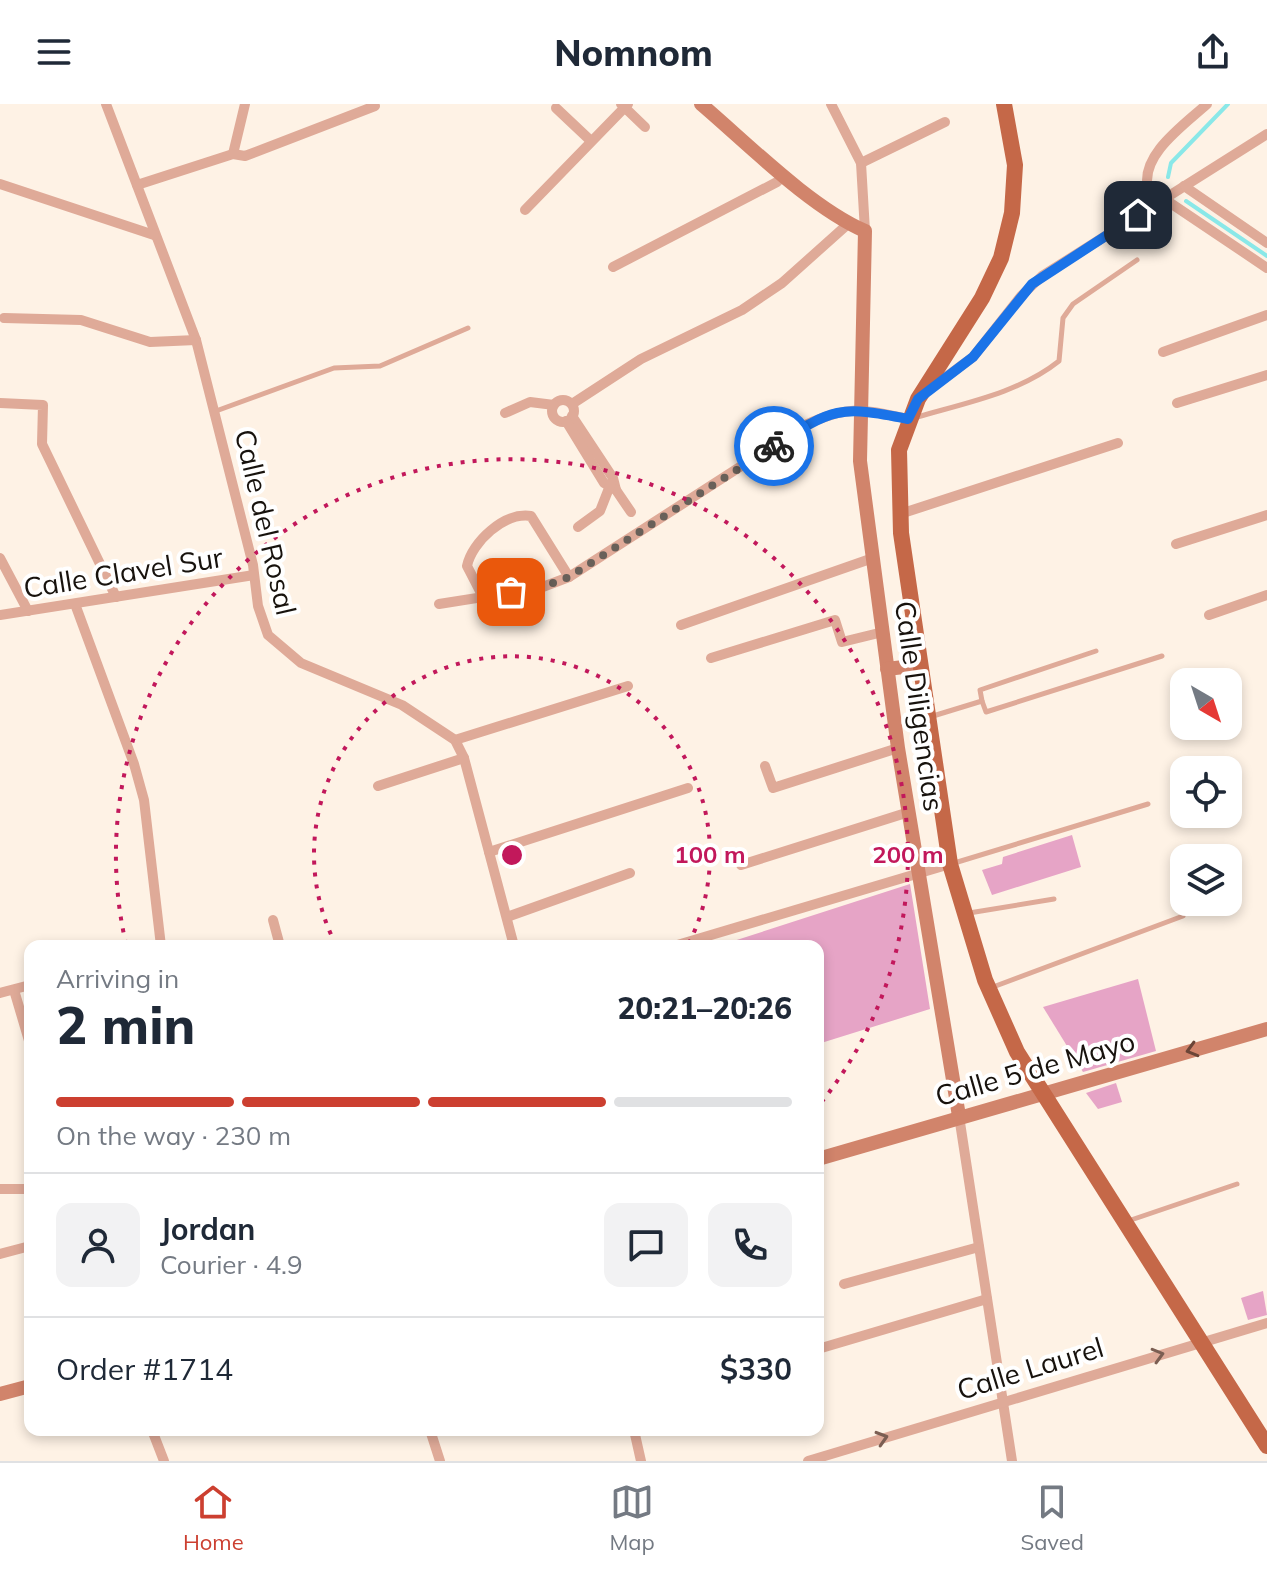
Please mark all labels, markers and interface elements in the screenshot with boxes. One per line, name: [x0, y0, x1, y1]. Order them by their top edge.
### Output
icon: menu: [32, 30, 76, 74]
text: Nomnom: [554, 30, 713, 75]
icon: share: [1191, 30, 1235, 74]
pin: [1104, 181, 1172, 249]
icon: home: [1116, 193, 1160, 237]
courier: [734, 406, 814, 486]
icon: bike: [752, 424, 796, 468]
street label: Calle del Rosal: [228, 426, 304, 618]
street label: Calle Clavel Sur: [21, 539, 226, 605]
pin: [477, 558, 545, 626]
icon: bag: [489, 570, 533, 614]
street label: Calle Diligencias: [888, 599, 952, 813]
north arrow: [1170, 668, 1242, 740]
map controls: [1170, 668, 1242, 916]
button: locate: [1170, 756, 1242, 828]
text: 100 m: [674, 839, 746, 869]
text: 200 m: [872, 839, 944, 869]
centre of rings: [498, 841, 526, 869]
button: layers: [1170, 844, 1242, 916]
text: Arriving in: [56, 962, 179, 995]
text: 20:21–20:26: [617, 989, 792, 1027]
text: 2 min: [56, 992, 195, 1057]
street label: Calle 5 de Mayo: [931, 1023, 1139, 1113]
one-way arrow: [1186, 1041, 1200, 1057]
text: On the way · 230 m: [56, 1119, 291, 1152]
button: person: [56, 1203, 140, 1287]
button: chat: [604, 1203, 688, 1287]
button: phone: [708, 1203, 792, 1287]
text: Jordan: [160, 1210, 255, 1248]
text: Courier · 4.9: [160, 1248, 303, 1281]
street label: Calle Laurel: [952, 1329, 1108, 1407]
one-way arrow: [1151, 1348, 1165, 1364]
text: Order #1714: [56, 1350, 233, 1388]
text: $330: [720, 1350, 792, 1388]
one-way arrow: [875, 1431, 889, 1447]
tab: Home: [183, 1480, 244, 1556]
tab: Map: [609, 1480, 655, 1556]
tab: Saved: [1021, 1480, 1084, 1556]

